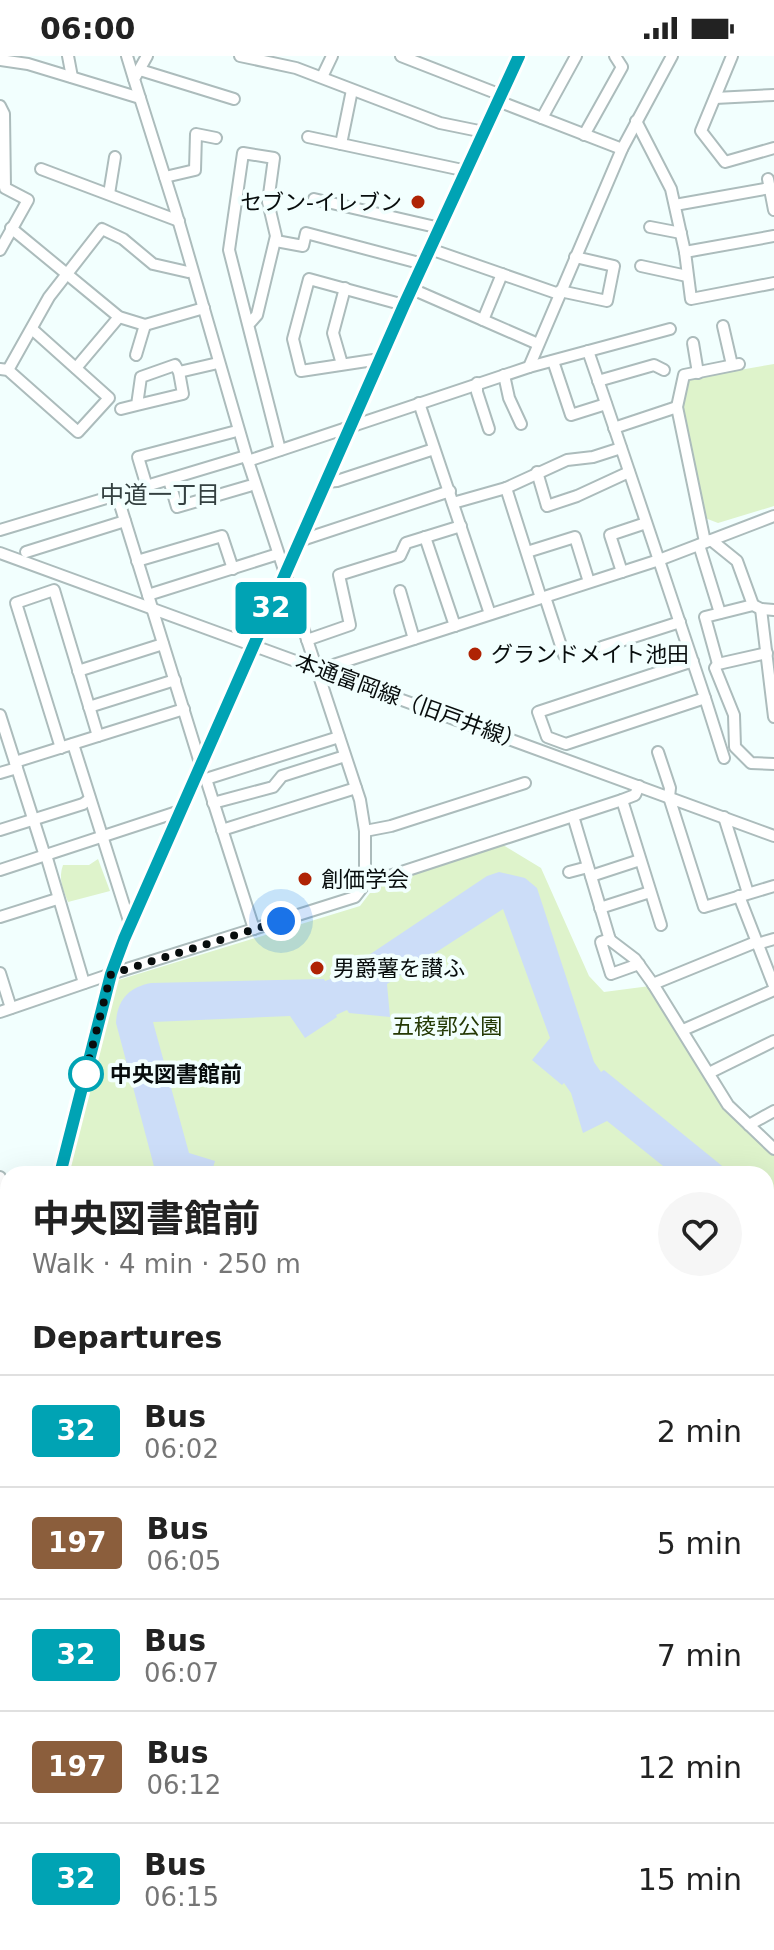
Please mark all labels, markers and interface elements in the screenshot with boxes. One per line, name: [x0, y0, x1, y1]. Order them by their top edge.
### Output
text: 06:00: [40, 11, 136, 46]
place label: セブン-イレブン: [240, 190, 402, 215]
marker: セブン-イレブン: [409, 193, 427, 211]
district label: 中道一丁目: [100, 481, 220, 509]
line badge: 32: [235, 582, 307, 634]
text: 32: [252, 591, 290, 624]
place label: グランドメイト池田: [491, 642, 689, 667]
marker: グランドメイト池田: [466, 645, 484, 663]
street label: 本通富岡線（旧戸井線）: [292, 649, 528, 755]
place label: 創価学会: [321, 867, 409, 892]
marker: 創価学会: [296, 870, 314, 888]
your location: [261, 901, 301, 941]
place label: 男爵薯を讃ふ: [333, 956, 465, 981]
marker: 男爵薯を讃ふ: [308, 959, 326, 977]
park label: 五稜郭公園: [392, 1014, 502, 1039]
marker: 中央図書館前: [69, 1057, 103, 1091]
place label: 中央図書館前: [110, 1062, 242, 1087]
button: heart: [658, 1192, 742, 1276]
text: 中央図書館前: [32, 1197, 260, 1241]
text: Walk · 4 min · 250 m: [32, 1249, 301, 1279]
text: Departures: [32, 1320, 222, 1355]
text: Bus: [144, 1399, 206, 1434]
text: 32: [57, 1414, 95, 1447]
text: 2 min: [657, 1414, 742, 1449]
text: 06:02: [144, 1434, 219, 1464]
text: Bus: [146, 1511, 209, 1546]
text: 197: [48, 1526, 106, 1559]
text: 5 min: [657, 1526, 742, 1561]
text: 06:05: [146, 1546, 221, 1576]
text: Bus: [144, 1623, 206, 1658]
text: 32: [57, 1638, 95, 1671]
text: 7 min: [657, 1638, 742, 1673]
text: 06:07: [144, 1658, 219, 1688]
text: Bus: [146, 1735, 209, 1770]
text: 197: [48, 1750, 106, 1783]
text: 12 min: [638, 1750, 742, 1785]
text: 06:12: [146, 1770, 221, 1800]
text: Bus: [144, 1847, 206, 1882]
text: 32: [57, 1862, 95, 1895]
text: 15 min: [638, 1862, 742, 1897]
text: 06:15: [144, 1882, 219, 1912]

